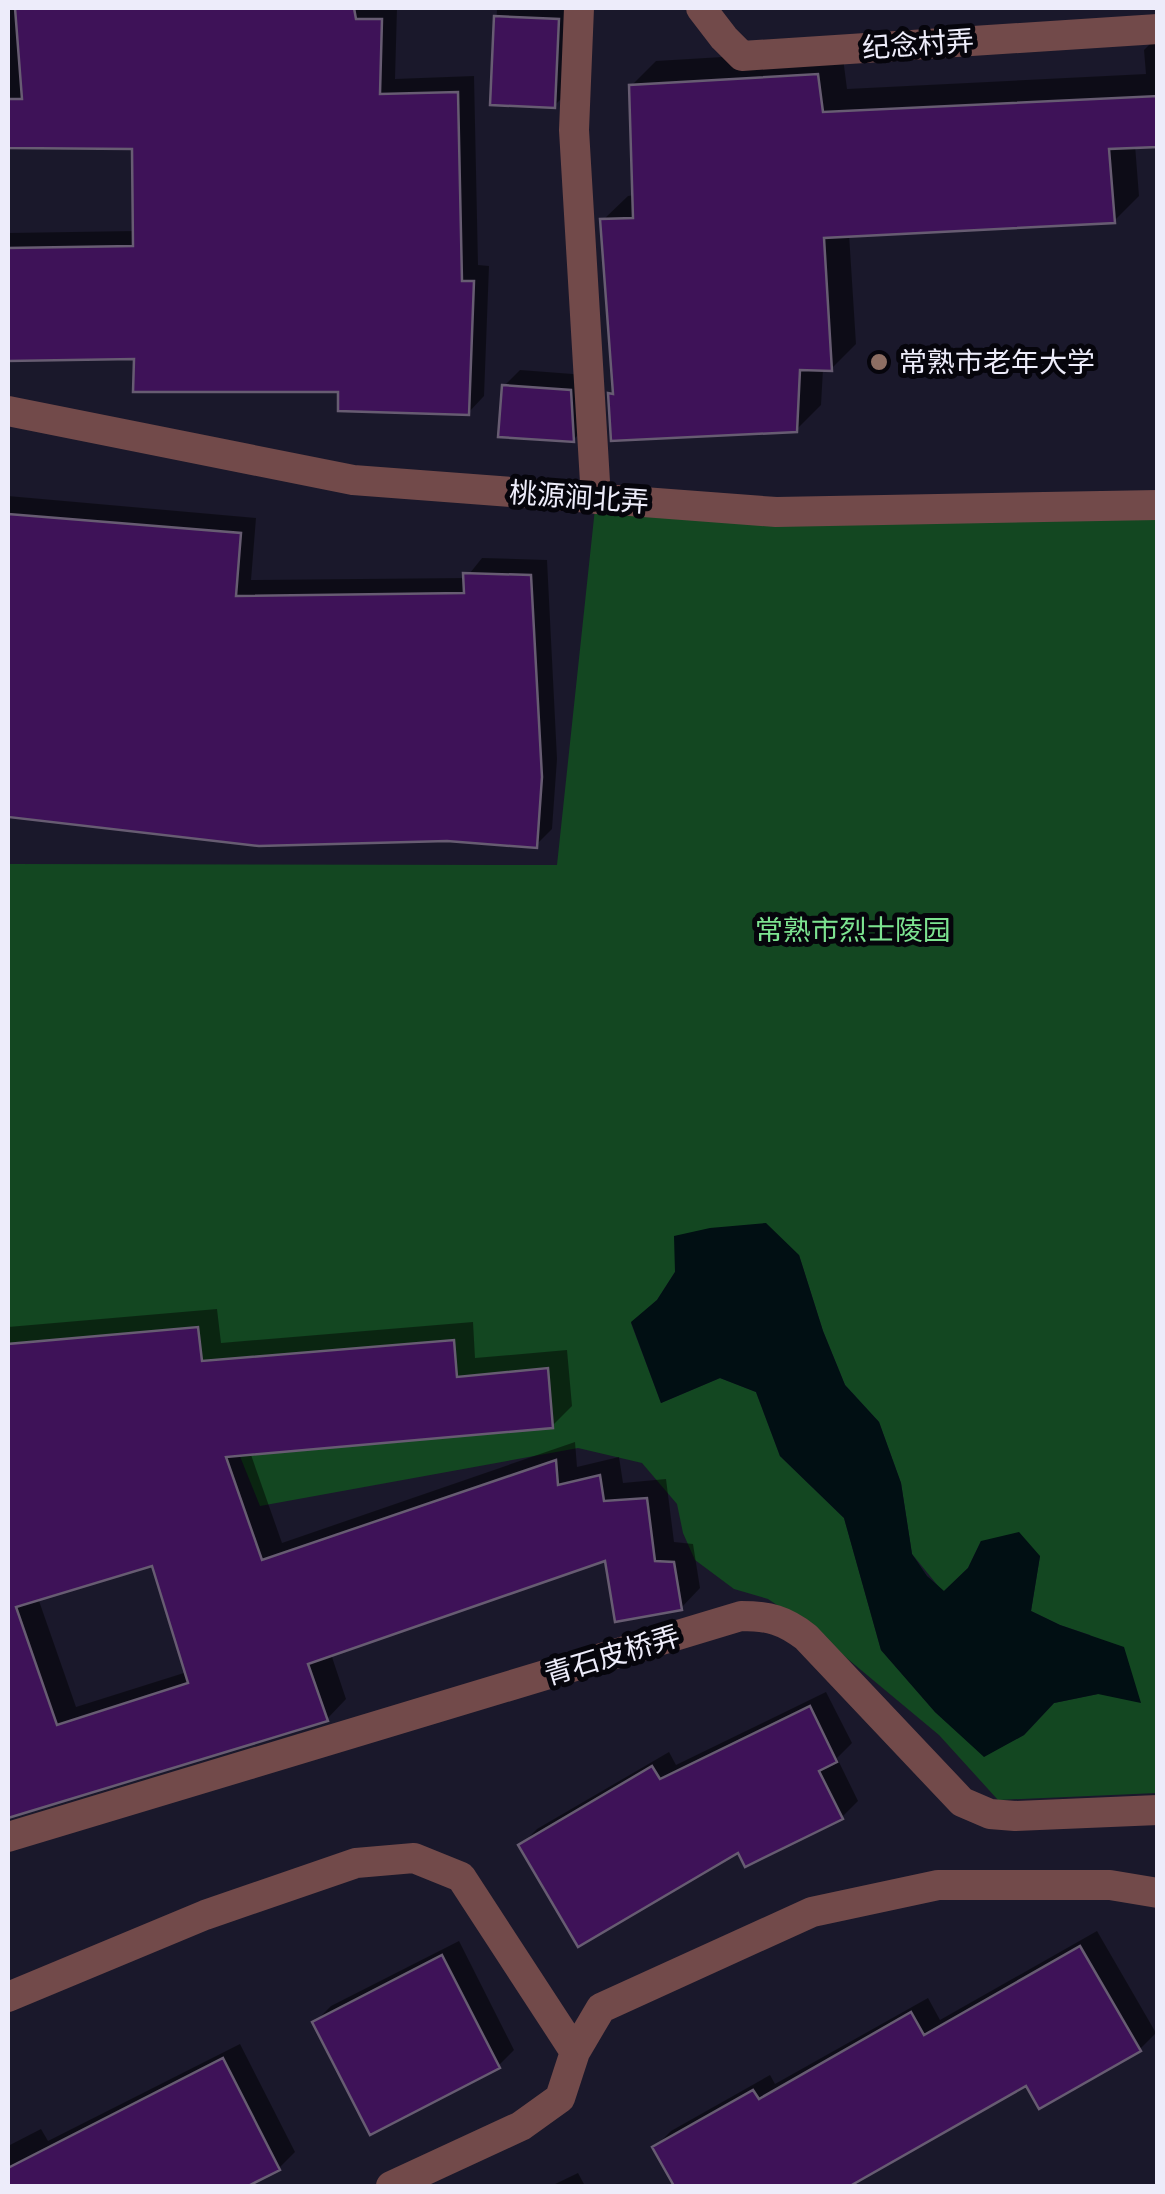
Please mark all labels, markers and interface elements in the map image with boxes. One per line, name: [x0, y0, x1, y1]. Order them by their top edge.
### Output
street label: 纪念村弄: [861, 24, 975, 64]
place label: 常熟市老年大学: [899, 346, 1095, 378]
marker: 常熟市老年大学: [868, 351, 890, 373]
street label: 桃源涧北弄: [508, 476, 650, 518]
park label: 常熟市烈士陵园: [755, 914, 951, 946]
street label: 青石皮桥弄: [540, 1619, 684, 1691]

